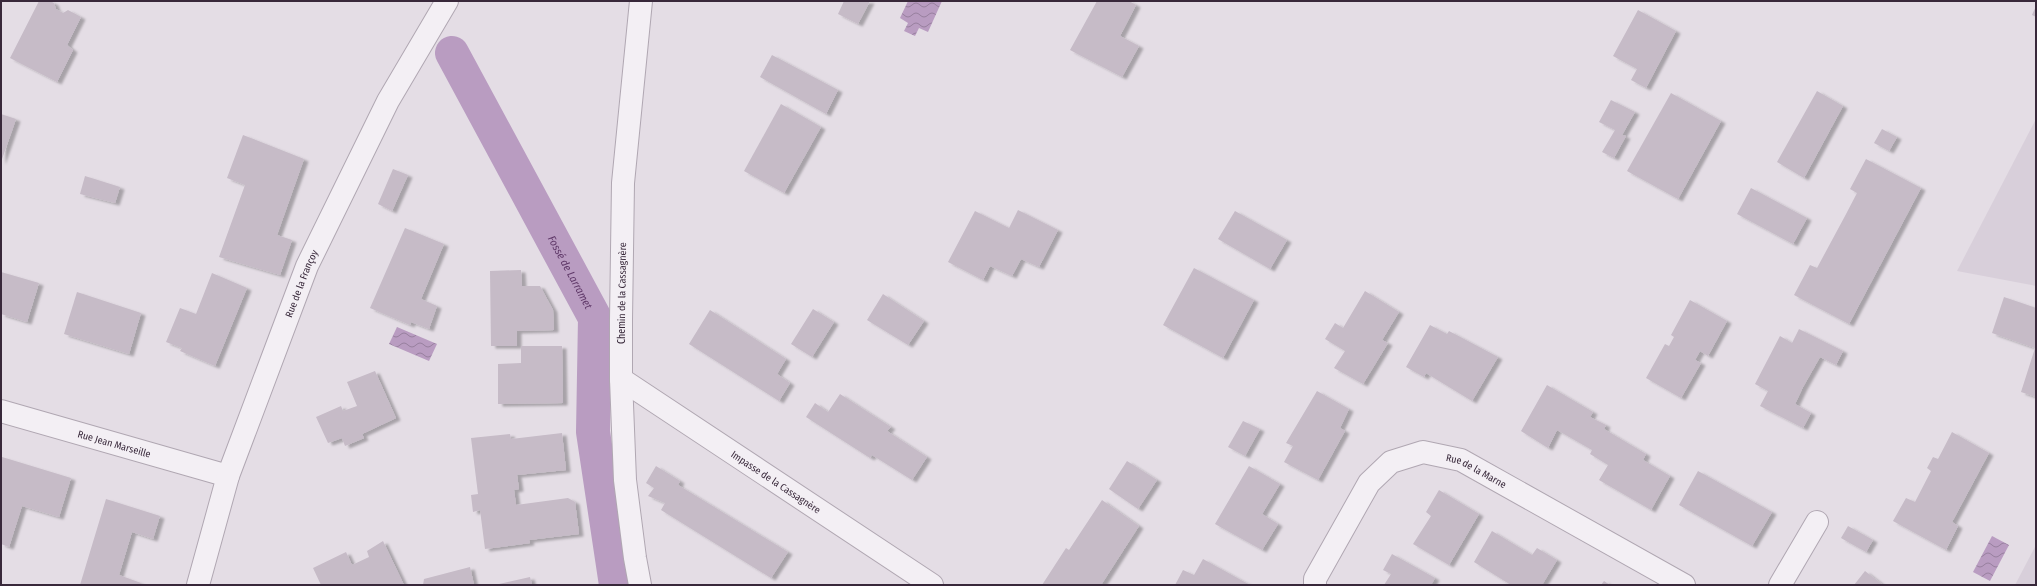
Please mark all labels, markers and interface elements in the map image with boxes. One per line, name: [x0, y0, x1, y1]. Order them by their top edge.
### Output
water label: Fossé de Larramet: [545, 234, 595, 312]
street label: Chemin de la Cassagnère: [616, 242, 629, 344]
street label: Rue de la Françoy: [283, 248, 321, 319]
street label: Rue Jean Marseille: [76, 428, 152, 461]
street label: Impasse de la Cassagnère: [728, 449, 823, 517]
street label: Rue de la Marne: [1445, 452, 1508, 491]

